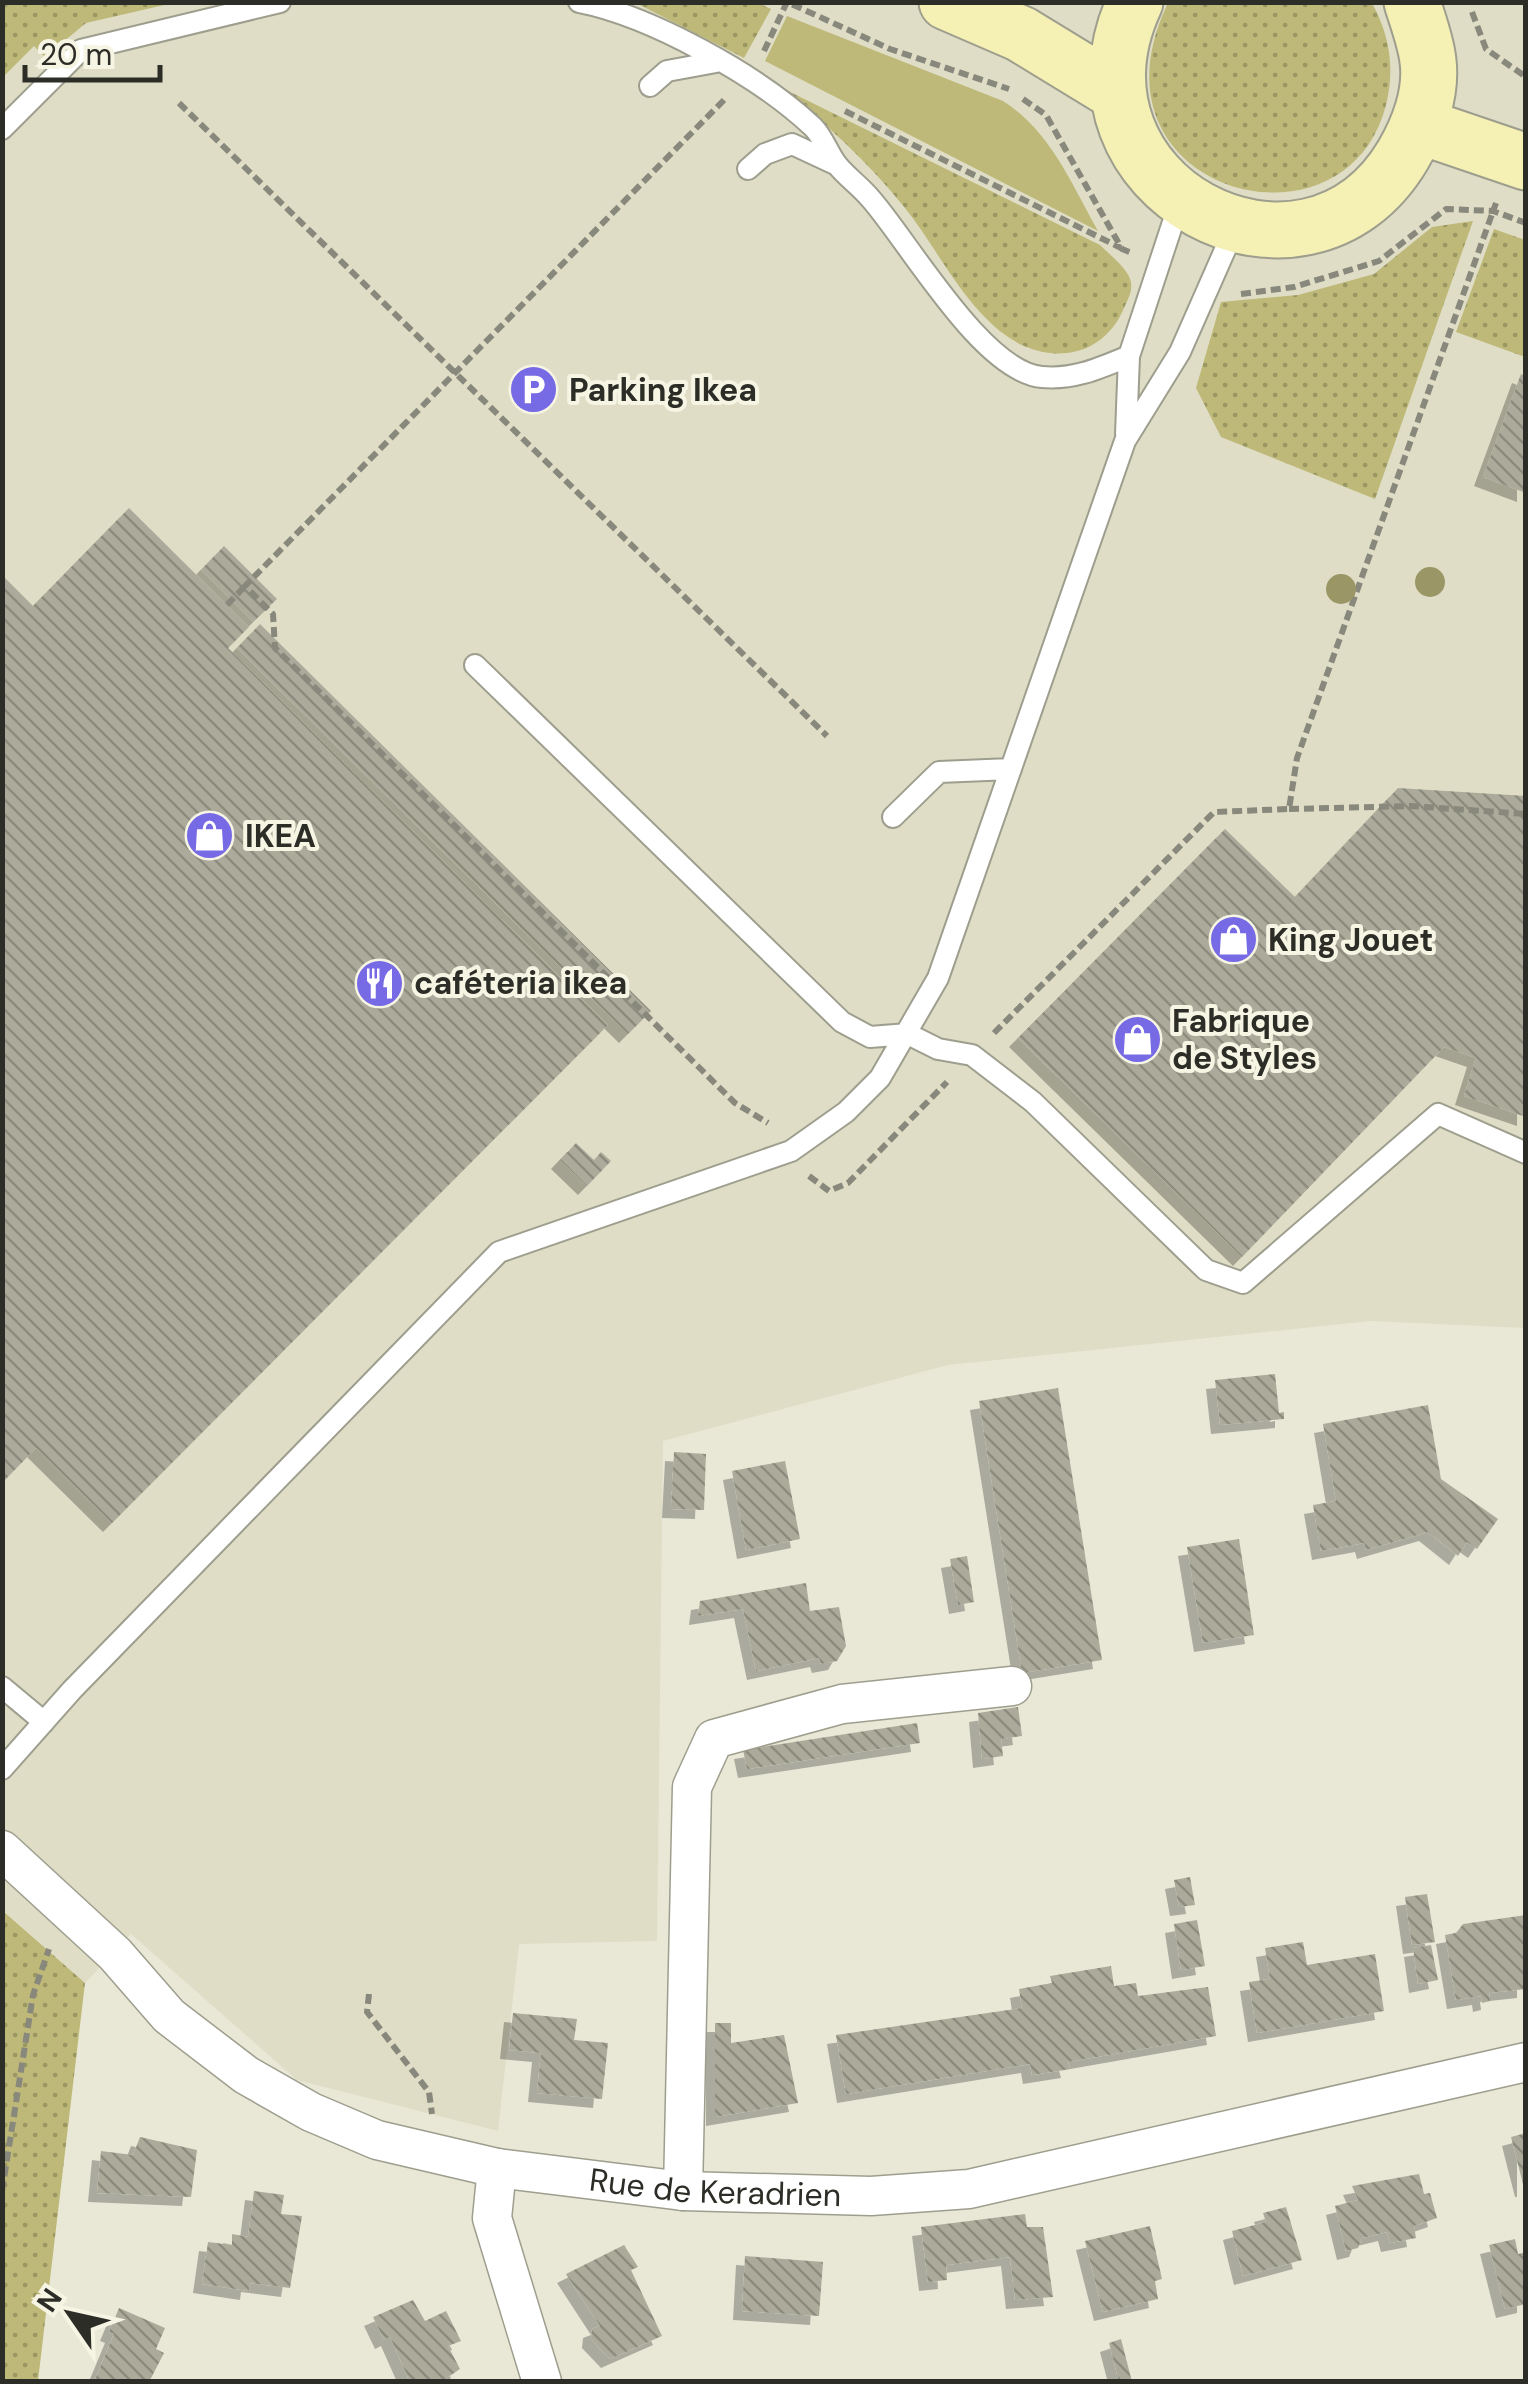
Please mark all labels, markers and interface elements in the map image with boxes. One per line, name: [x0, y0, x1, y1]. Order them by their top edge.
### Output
scale bar: [25, 20, 160, 82]
text: 20 m: [40, 35, 112, 74]
parking icon: Parking Ikea: [508, 364, 560, 416]
place label: Parking Ikea: [569, 369, 757, 411]
shop icon: IKEA: [184, 810, 236, 862]
place label: IKEA: [245, 815, 316, 857]
shop icon: King Jouet: [1207, 914, 1259, 966]
place label: King Jouet: [1268, 919, 1433, 961]
restaurant icon: caféteria ikea: [353, 957, 405, 1009]
place label: caféteria ikea: [414, 962, 627, 1004]
place label: Fabrique de Styles: [1172, 1000, 1317, 1079]
shop icon: Fabrique de Styles: [1111, 1013, 1163, 1065]
street label: Rue de Keradrien: [587, 2159, 842, 2216]
north arrow: [20, 2264, 120, 2364]
text: N: [29, 2281, 71, 2319]

